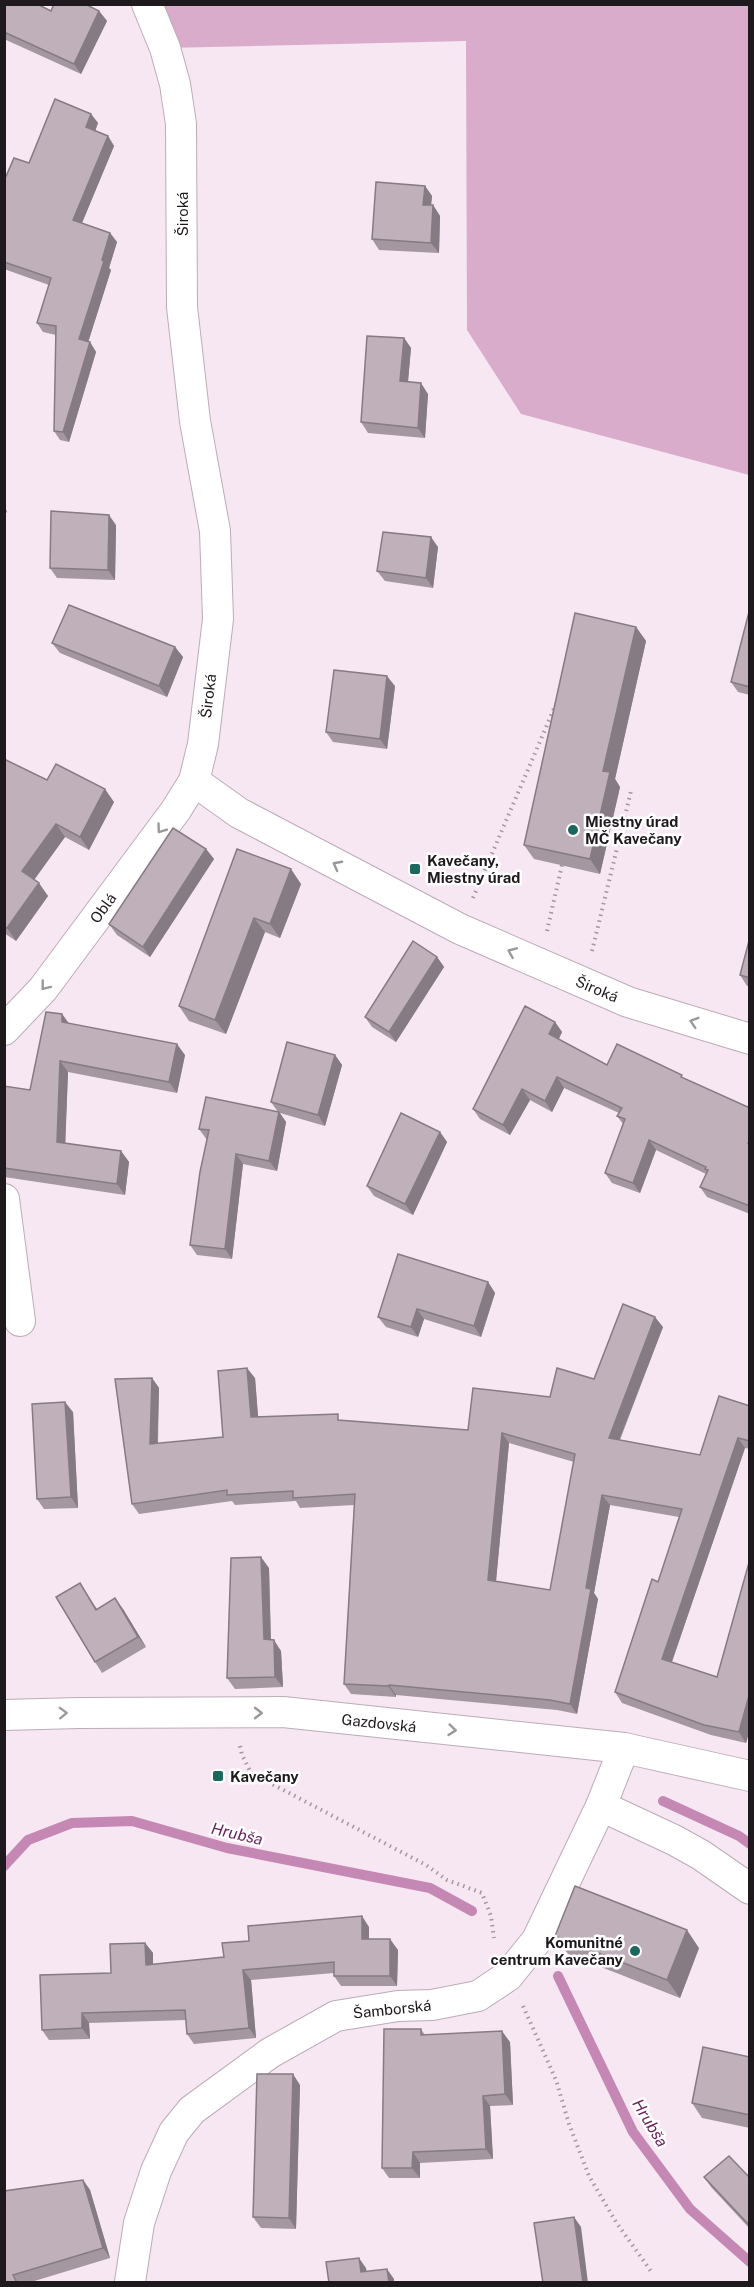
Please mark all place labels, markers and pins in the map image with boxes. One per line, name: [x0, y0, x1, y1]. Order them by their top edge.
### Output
place label: Miestny úrad MČ Kavečany: [585, 813, 682, 847]
marker: Miestny úrad MČ Kavečany: [566, 823, 580, 837]
place label: Kavečany, Miestny úrad: [427, 852, 520, 886]
marker: Kavečany, Miestny úrad: [408, 862, 422, 876]
place label: Kavečany: [230, 1768, 299, 1785]
marker: Kavečany: [211, 1769, 225, 1783]
place label: Komunitné centrum Kavečany: [491, 1934, 624, 1968]
marker: Komunitné centrum Kavečany: [628, 1944, 642, 1958]

